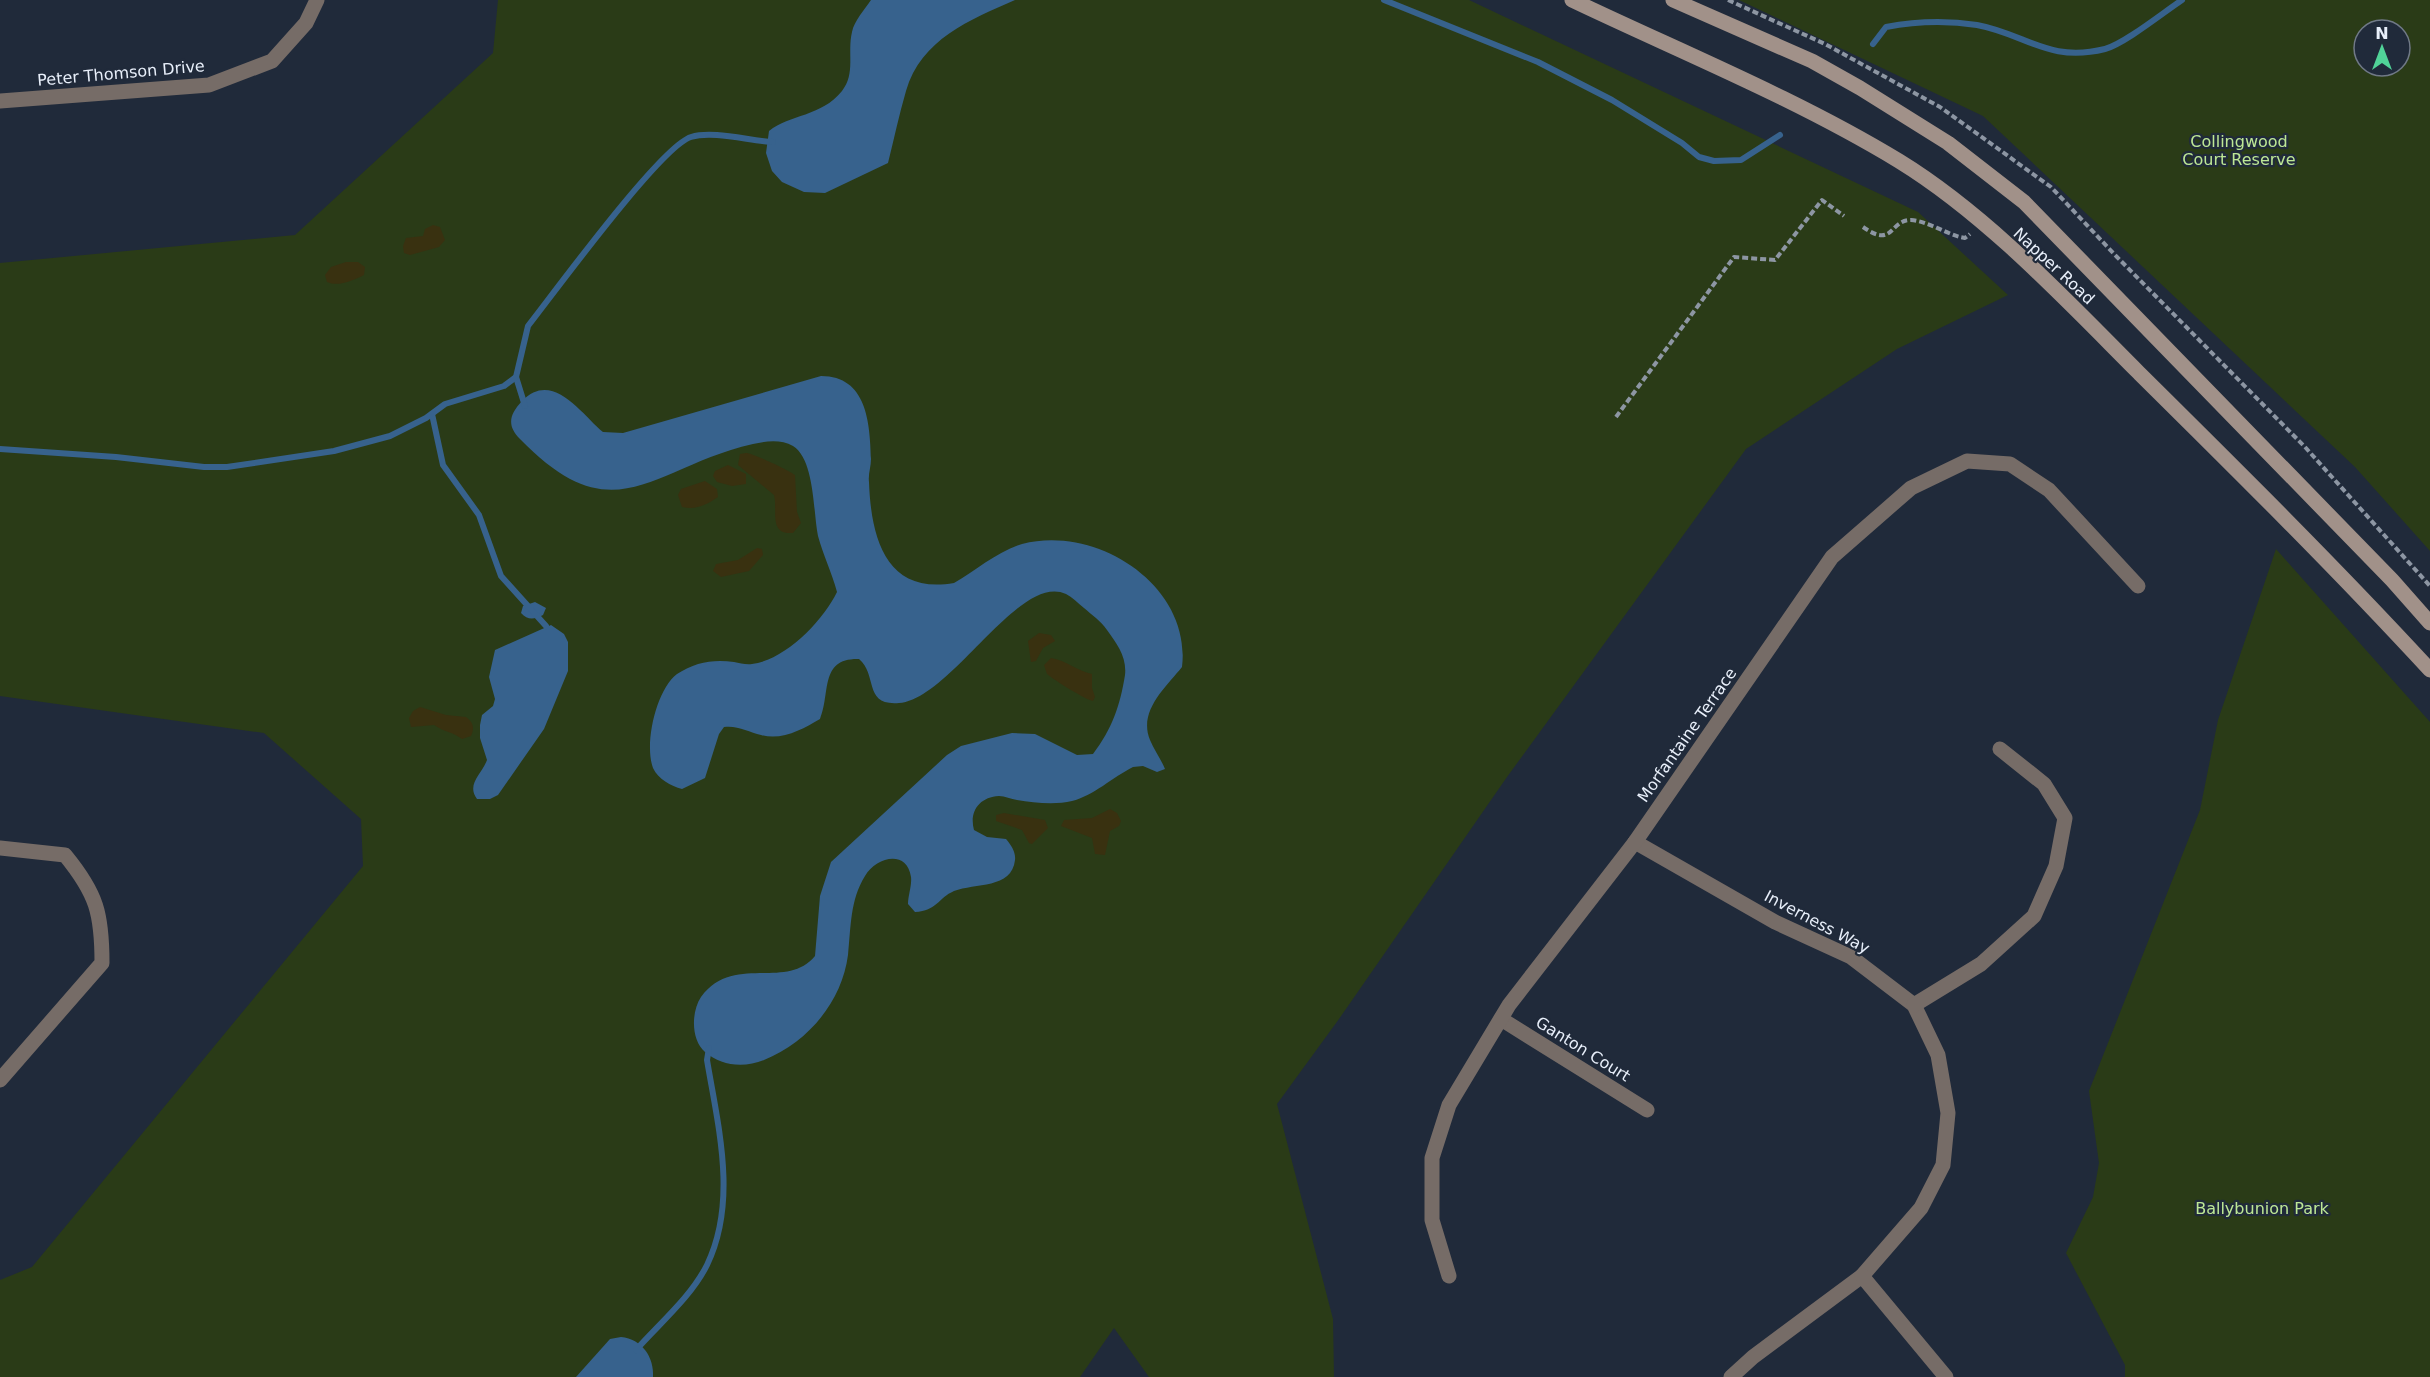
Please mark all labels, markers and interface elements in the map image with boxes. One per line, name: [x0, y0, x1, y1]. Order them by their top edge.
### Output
north arrow: [2352, 18, 2412, 78]
text: N: [2375, 24, 2389, 43]
street label: Peter Thomson Drive: [36, 56, 206, 90]
park label: Collingwood Court Reserve: [2182, 132, 2296, 169]
street label: Napper Road: [2010, 224, 2098, 308]
street label: Morfantaine Terrace: [1633, 664, 1741, 806]
street label: Inverness Way: [1761, 886, 1873, 958]
street label: Ganton Court: [1532, 1012, 1634, 1086]
park label: Ballybunion Park: [2195, 1199, 2330, 1218]

